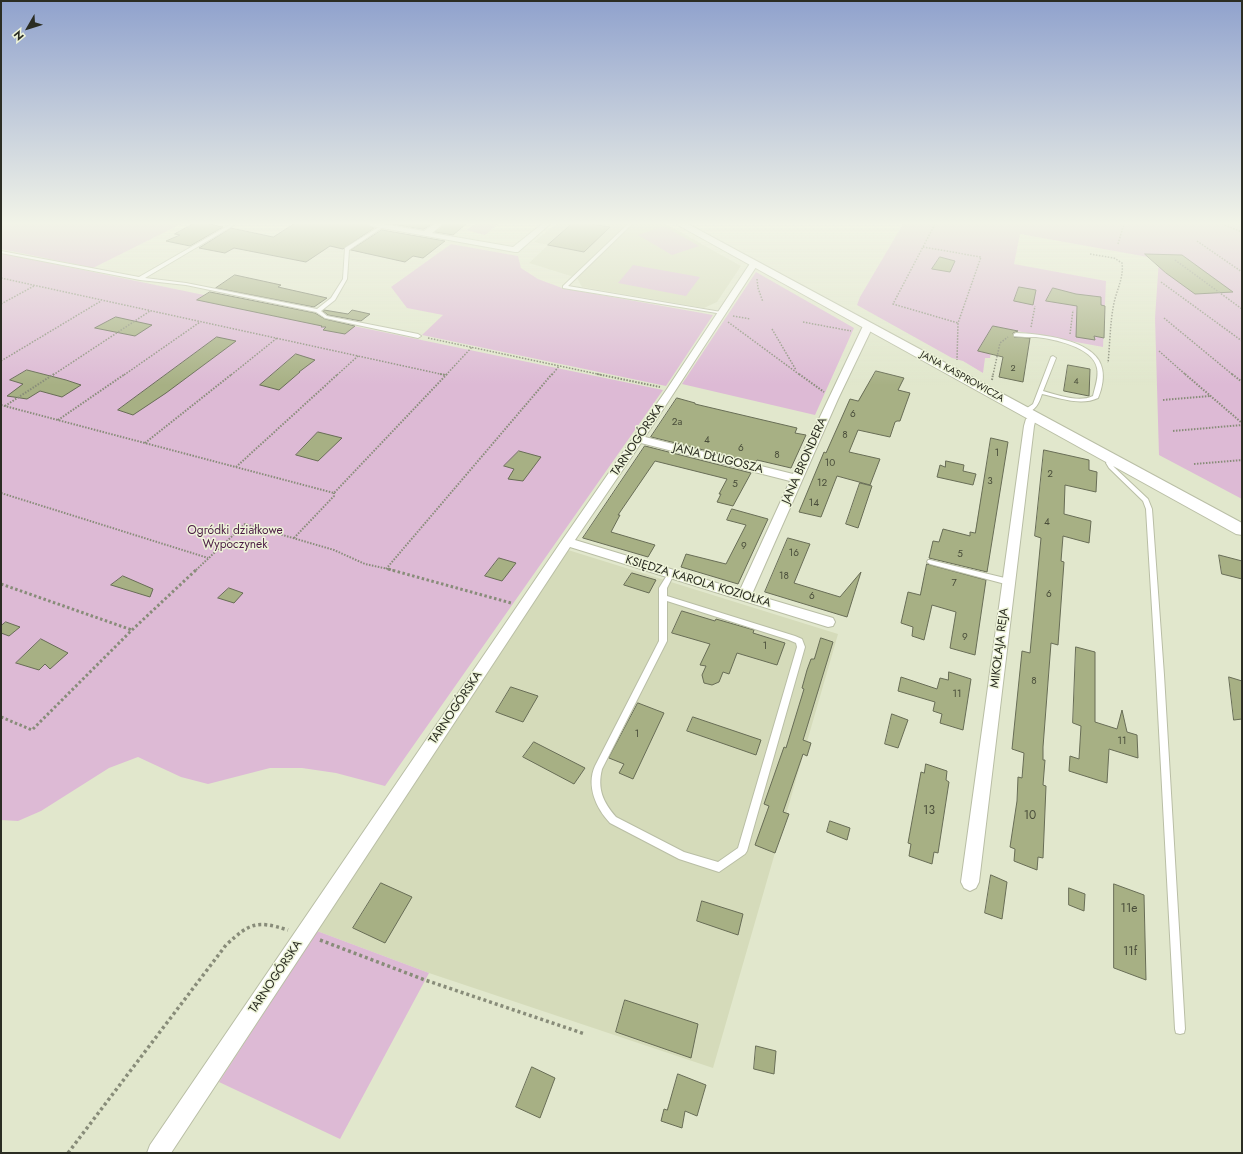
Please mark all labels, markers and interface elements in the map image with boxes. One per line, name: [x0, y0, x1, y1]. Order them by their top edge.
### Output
north arrow: [8, 8, 48, 48]
text: N: [10, 27, 28, 44]
street label: JANA KASPROWICZA: [918, 349, 1006, 405]
house number: 2: [1010, 364, 1016, 374]
house number: 4: [1073, 377, 1079, 387]
street label: TARNOGÓRSKA: [608, 401, 668, 479]
house number: 6: [850, 409, 856, 421]
street label: JANA BRONDERA: [779, 415, 831, 507]
house number: 2a: [672, 417, 682, 429]
house number: 8: [842, 430, 848, 442]
house number: 4: [704, 435, 710, 447]
street label: JANA DŁUGOSZA: [671, 441, 765, 477]
house number: 6: [738, 443, 744, 455]
house number: 1: [995, 448, 999, 460]
house number: 8: [774, 450, 780, 462]
house number: 10: [825, 458, 835, 470]
house number: 2: [1047, 469, 1053, 481]
house number: 3: [987, 476, 993, 488]
house number: 12: [817, 478, 827, 490]
house number: 5: [732, 479, 738, 491]
house number: 14: [809, 498, 819, 510]
house number: 4: [1044, 517, 1050, 529]
park label: Ogródki działkowe Wypoczynek: [187, 524, 283, 552]
house number: 9: [741, 541, 747, 553]
house number: 16: [789, 548, 799, 560]
house number: 5: [957, 549, 963, 561]
street label: KSIĘDZA KAROLA KOZIOŁKA: [624, 553, 772, 611]
house number: 18: [779, 571, 789, 583]
house number: 7: [951, 578, 957, 590]
house number: 6: [1046, 589, 1052, 601]
house number: 6: [809, 591, 815, 603]
street label: MIKOŁAJA REJA: [988, 607, 1012, 689]
house number: 9: [962, 632, 968, 644]
house number: 1: [763, 641, 767, 653]
street label: TARNOGÓRSKA: [426, 669, 486, 747]
house number: 8: [1031, 676, 1037, 688]
house number: 11: [953, 689, 961, 701]
house number: 1: [635, 729, 639, 741]
house number: 11: [1118, 736, 1126, 748]
house number: 13: [923, 804, 935, 818]
house number: 10: [1024, 809, 1036, 823]
house number: 11e: [1121, 902, 1137, 916]
street label: TARNOGÓRSKA: [246, 938, 306, 1016]
house number: 11f: [1123, 945, 1137, 959]

